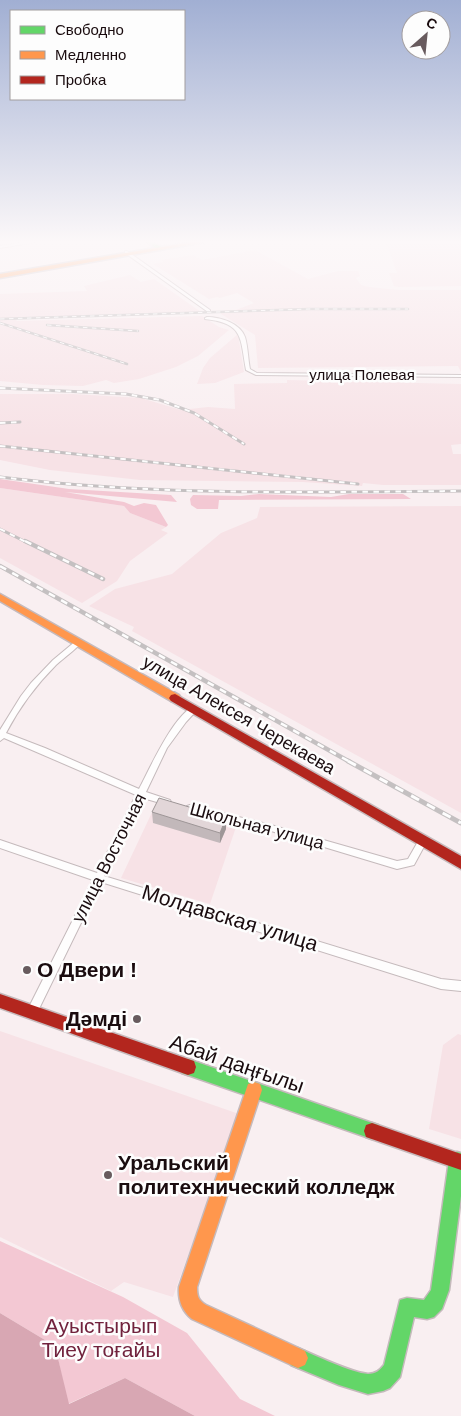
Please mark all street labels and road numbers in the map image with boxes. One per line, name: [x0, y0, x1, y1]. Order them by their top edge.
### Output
street label: улица Полевая: [309, 366, 415, 383]
street label: улица Алексея Черекаева: [139, 652, 339, 779]
street label: улица Восточная: [68, 790, 150, 926]
street label: Школьная улица: [188, 798, 327, 854]
street label: Молдавская улица: [139, 880, 321, 955]
street label: Абай даңғылы: [167, 1030, 307, 1097]

